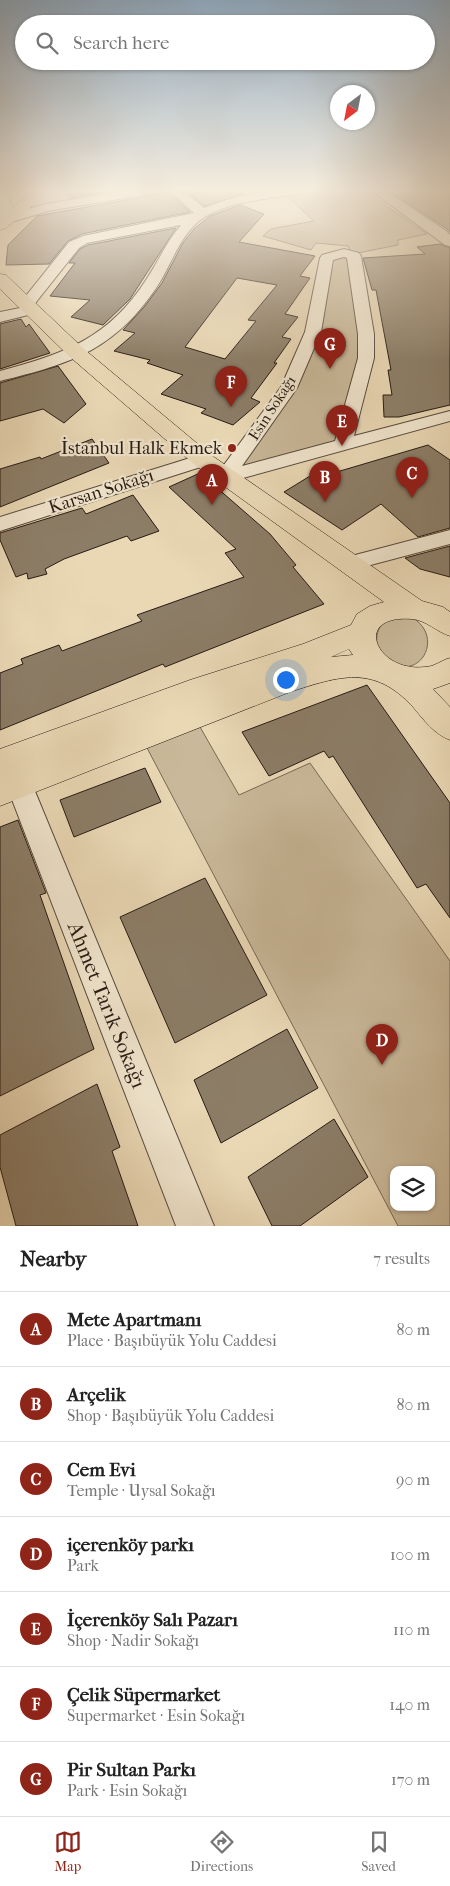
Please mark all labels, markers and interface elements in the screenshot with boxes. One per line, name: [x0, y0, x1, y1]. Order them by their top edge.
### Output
search box: [15, 15, 435, 70]
icon: search: [33, 29, 61, 57]
text: Search here: [73, 32, 169, 54]
north arrow: [330, 85, 375, 130]
pin: G: [314, 328, 346, 369]
pin: F: [215, 366, 247, 407]
street label: Esin Sokağı: [244, 372, 300, 444]
pin: E: [326, 405, 358, 446]
place label: İstanbul Halk Ekmek: [61, 437, 223, 459]
marker: İstanbul Halk Ekmek: [226, 442, 238, 454]
pin: C: [396, 457, 428, 498]
pin: B: [309, 461, 341, 502]
street label: Karsan Sokağı: [46, 464, 157, 518]
pin: A: [196, 464, 228, 505]
your location: [273, 667, 299, 693]
street label: Ahmet Tarık Sokağı: [62, 918, 151, 1092]
pin: D: [366, 1024, 398, 1065]
map controls: [390, 1166, 435, 1211]
button: layers: [390, 1166, 435, 1211]
text: Nearby: [20, 1247, 86, 1271]
text: 7 results: [373, 1249, 430, 1268]
text: Mete Apartmanı: [67, 1309, 201, 1331]
text: A: [31, 1320, 41, 1339]
text: 80 m: [396, 1320, 430, 1339]
text: Place · Başıbüyük Yolu Caddesi: [67, 1331, 277, 1350]
text: Arçelik: [67, 1384, 126, 1406]
text: B: [31, 1395, 41, 1414]
text: 80 m: [396, 1395, 430, 1414]
text: Shop · Başıbüyük Yolu Caddesi: [67, 1406, 274, 1425]
text: Cem Evi: [67, 1459, 136, 1481]
text: C: [31, 1470, 41, 1489]
text: 90 m: [396, 1470, 430, 1489]
text: Temple · Uysal Sokağı: [67, 1481, 215, 1500]
text: içerenköy parkı: [67, 1534, 194, 1556]
text: D: [30, 1545, 42, 1564]
text: 100 m: [390, 1545, 430, 1564]
text: Park: [67, 1556, 99, 1575]
text: İçerenköy Salı Pazarı: [67, 1609, 238, 1631]
text: E: [31, 1620, 41, 1639]
text: 110 m: [393, 1620, 430, 1639]
text: Shop · Nadir Sokağı: [67, 1631, 199, 1650]
text: Çelik Süpermarket: [67, 1684, 220, 1706]
text: F: [32, 1695, 40, 1714]
text: 140 m: [389, 1695, 430, 1714]
text: Supermarket · Esin Sokağı: [67, 1706, 245, 1725]
text: Pir Sultan Parkı: [67, 1759, 196, 1781]
text: G: [30, 1770, 42, 1789]
text: 170 m: [391, 1770, 430, 1789]
text: Park · Esin Sokağı: [67, 1781, 187, 1800]
tab: Map: [54, 1828, 82, 1875]
tab: Directions: [190, 1828, 253, 1875]
tab: Saved: [361, 1828, 396, 1875]

